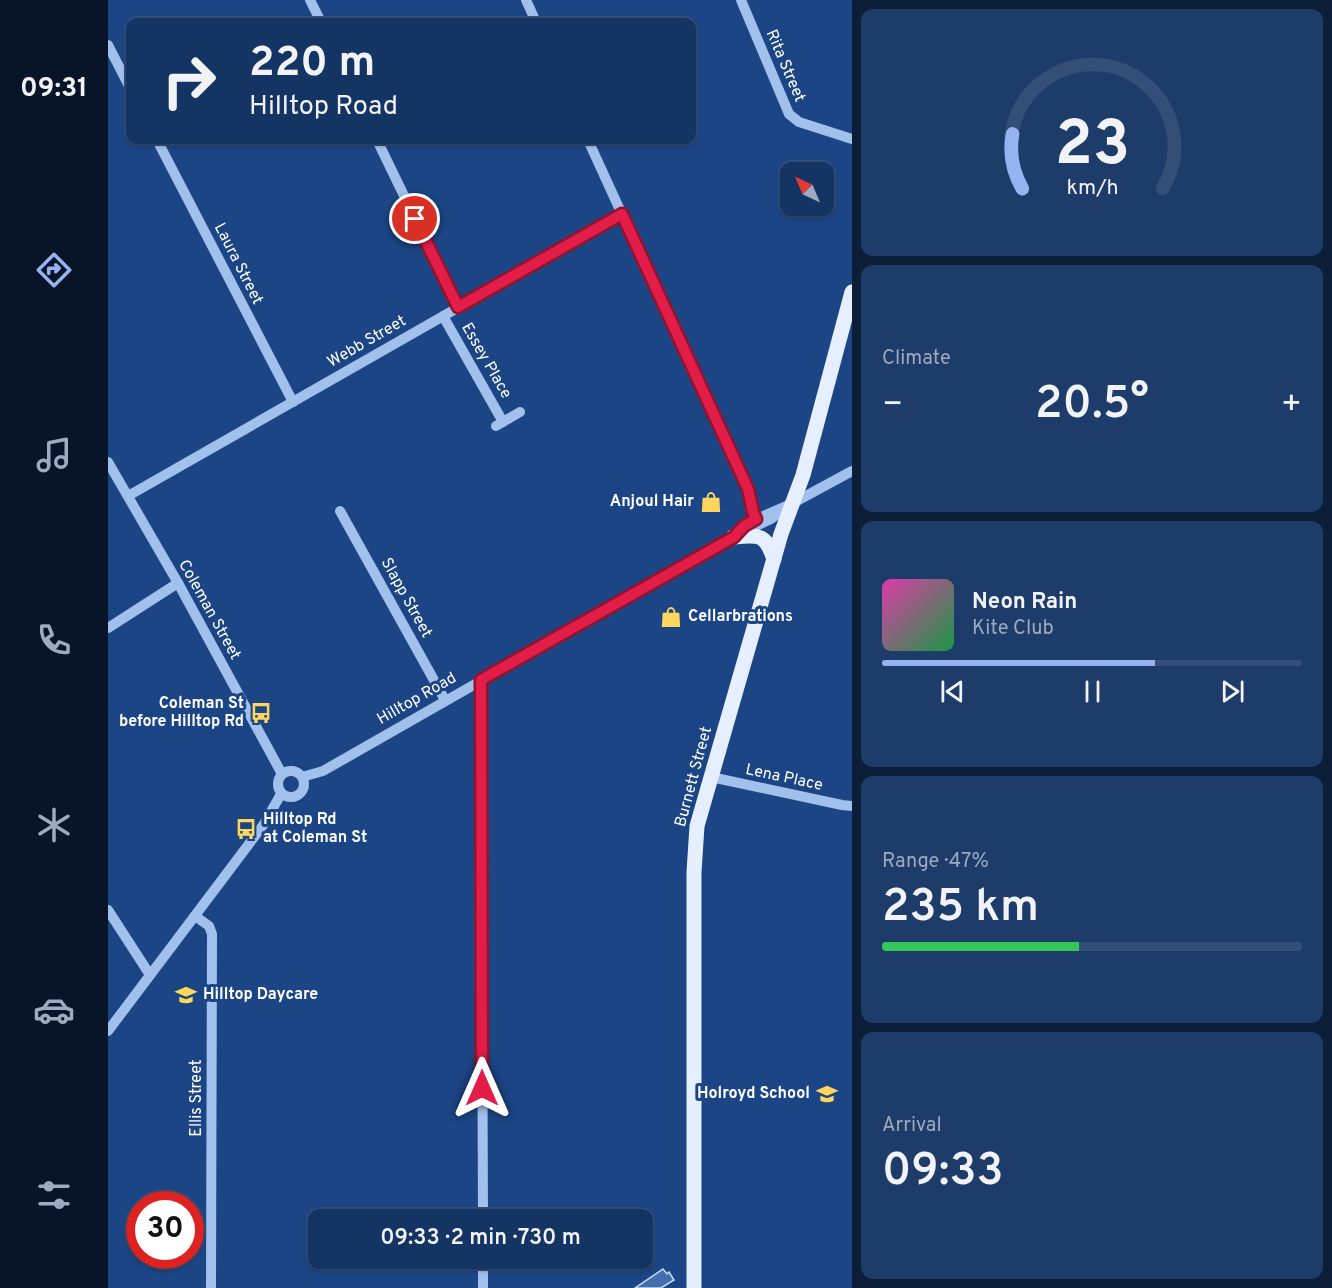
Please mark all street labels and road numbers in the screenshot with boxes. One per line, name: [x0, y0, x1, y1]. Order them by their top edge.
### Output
street label: Rita Street: [761, 27, 809, 105]
street label: Laura Street: [209, 220, 267, 308]
street label: Webb Street: [324, 311, 410, 373]
street label: Essey Place: [456, 319, 516, 403]
street label: Slapp Street: [376, 555, 436, 641]
street label: Coleman Street: [173, 556, 245, 664]
street label: Hilltop Road: [374, 668, 460, 730]
street label: Burnett Street: [671, 725, 717, 829]
street label: Lena Place: [743, 760, 825, 796]
street label: Ellis Street: [187, 1059, 207, 1137]

